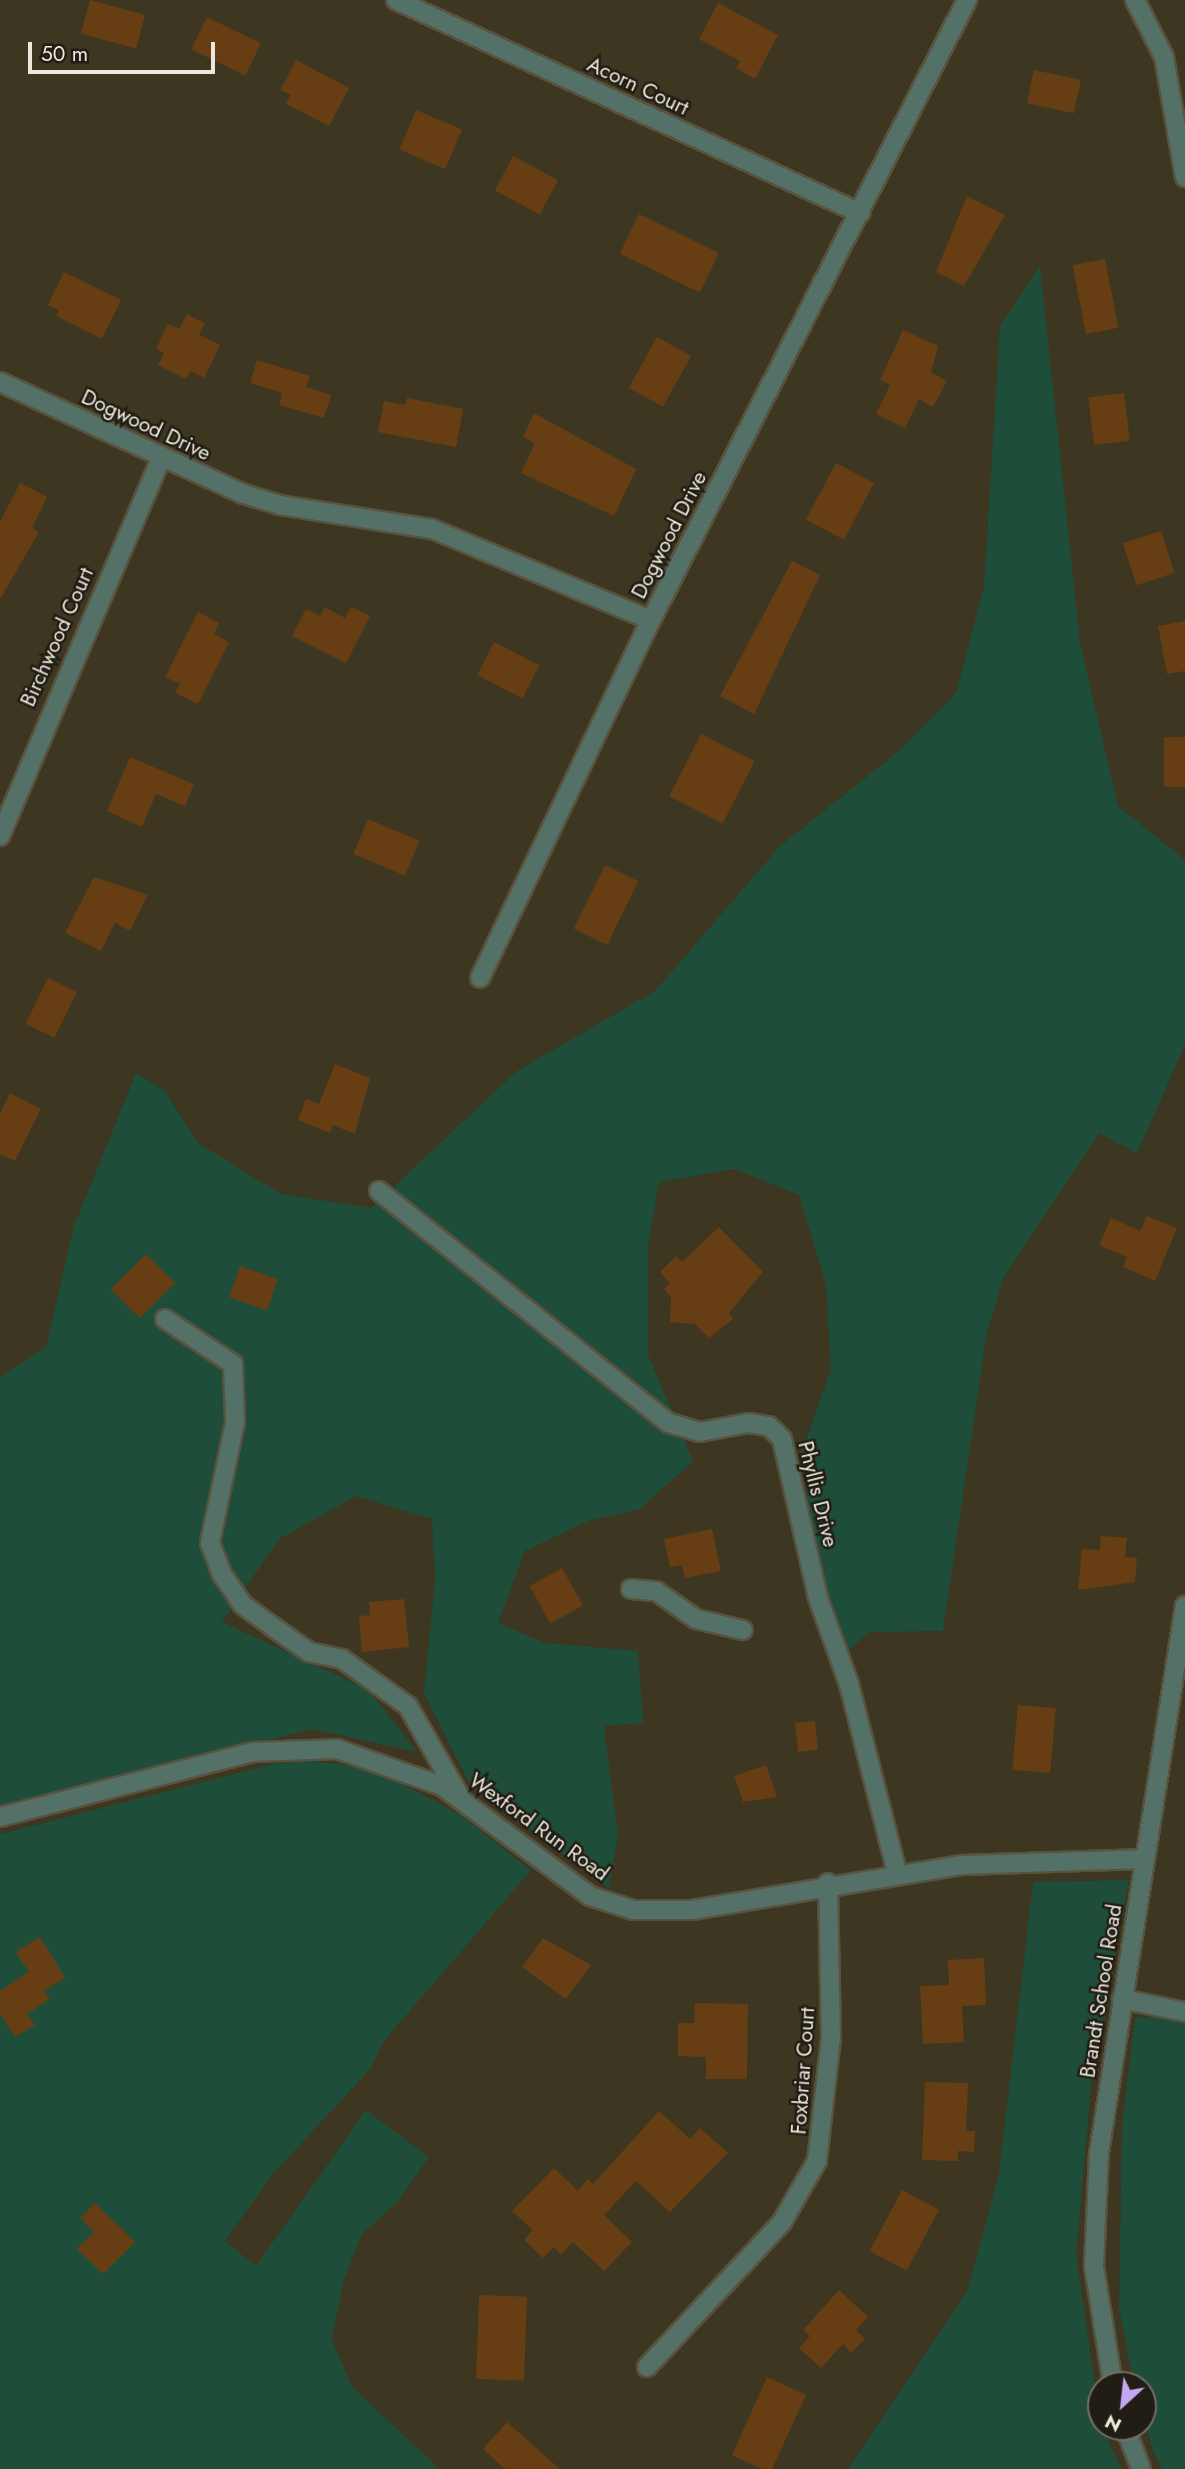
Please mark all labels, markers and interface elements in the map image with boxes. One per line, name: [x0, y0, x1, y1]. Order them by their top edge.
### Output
scale bar: [32, 28, 219, 72]
text: 50 m: [41, 39, 88, 69]
street label: Acorn Court: [583, 52, 693, 120]
street label: Dogwood Drive: [77, 384, 215, 466]
street label: Dogwood Drive: [626, 467, 712, 603]
street label: Birchwood Court: [15, 564, 99, 710]
street label: Phyllis Drive: [793, 1438, 843, 1550]
street label: Wexford Run Road: [464, 1768, 614, 1886]
street label: Brandt School Road: [1075, 1902, 1127, 2080]
street label: Foxbriar Court: [786, 2007, 820, 2135]
north arrow: [1087, 2371, 1157, 2441]
text: N: [1100, 2408, 1126, 2439]

